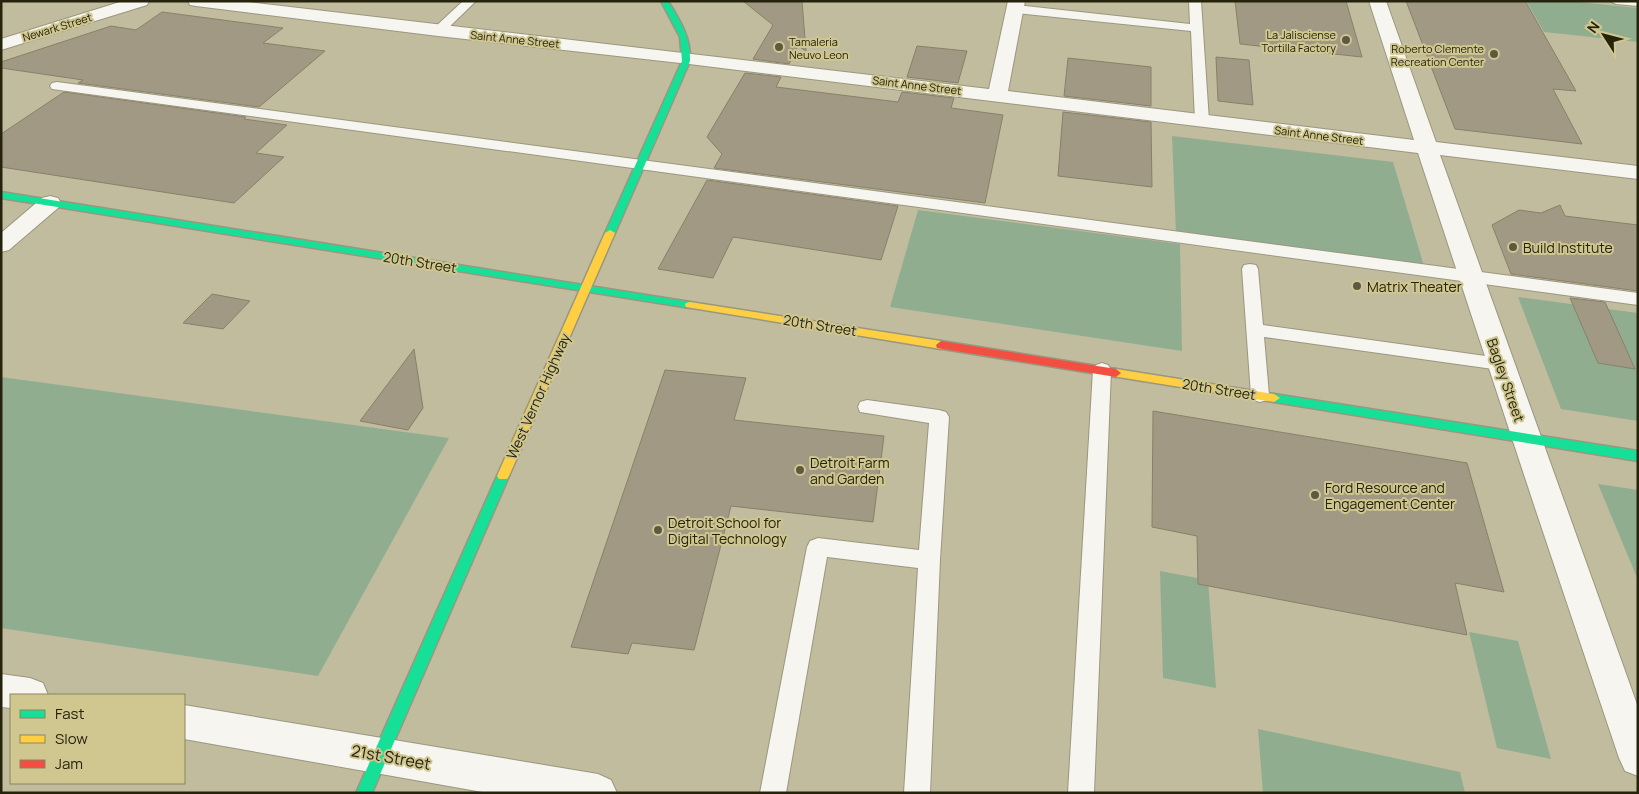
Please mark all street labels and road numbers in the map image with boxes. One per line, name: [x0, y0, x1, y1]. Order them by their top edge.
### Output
street label: Newark Street: [20, 9, 94, 45]
street label: Saint Anne Street: [470, 27, 560, 51]
street label: Saint Anne Street: [872, 72, 962, 98]
street label: Saint Anne Street: [1274, 122, 1364, 148]
street label: 20th Street: [382, 247, 459, 277]
street label: 20th Street: [782, 310, 859, 340]
street label: West Vernor Highway: [502, 329, 575, 462]
street label: Bagley Street: [1483, 336, 1529, 425]
street label: 20th Street: [1181, 374, 1258, 404]
street label: 21st Street: [350, 739, 432, 775]

